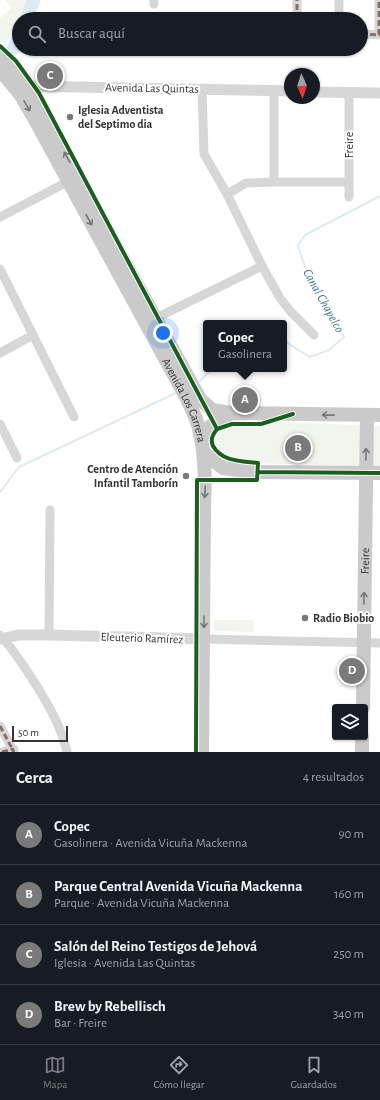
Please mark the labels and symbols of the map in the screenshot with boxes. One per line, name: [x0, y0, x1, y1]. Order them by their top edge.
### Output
pin: C: [37, 61, 63, 91]
north arrow: [284, 68, 320, 104]
street label: Avenida Las Quintas: [105, 81, 199, 96]
one-way arrow: [24, 100, 32, 112]
place label: Iglesia Adventista del Septimo dia: [78, 104, 164, 130]
marker: Iglesia Adventista del Septimo dia: [65, 112, 75, 122]
street label: Freire: [343, 132, 355, 158]
one-way arrow: [62, 151, 70, 163]
one-way arrow: [86, 214, 94, 226]
water label: Canal Chapelco: [300, 267, 346, 335]
your location: [153, 323, 173, 343]
street label: Avenida Los Carrera: [160, 356, 208, 444]
pin: A: [232, 385, 258, 415]
one-way arrow: [322, 411, 335, 419]
pin: B: [285, 433, 311, 463]
one-way arrow: [362, 448, 370, 461]
place label: Centro de Atención Infantil Tamborín: [87, 463, 178, 489]
marker: Centro de Atención Infantil Tamborín: [181, 471, 191, 481]
one-way arrow: [201, 485, 208, 498]
street label: Freire: [359, 548, 371, 574]
one-way arrow: [360, 592, 368, 605]
place label: Radio Biobio: [313, 612, 374, 624]
marker: Radio Biobio: [300, 613, 310, 623]
one-way arrow: [200, 615, 208, 628]
street label: Eleuterio Ramírez: [100, 631, 184, 645]
pin: D: [339, 656, 365, 686]
scale bar: [12, 724, 68, 743]

